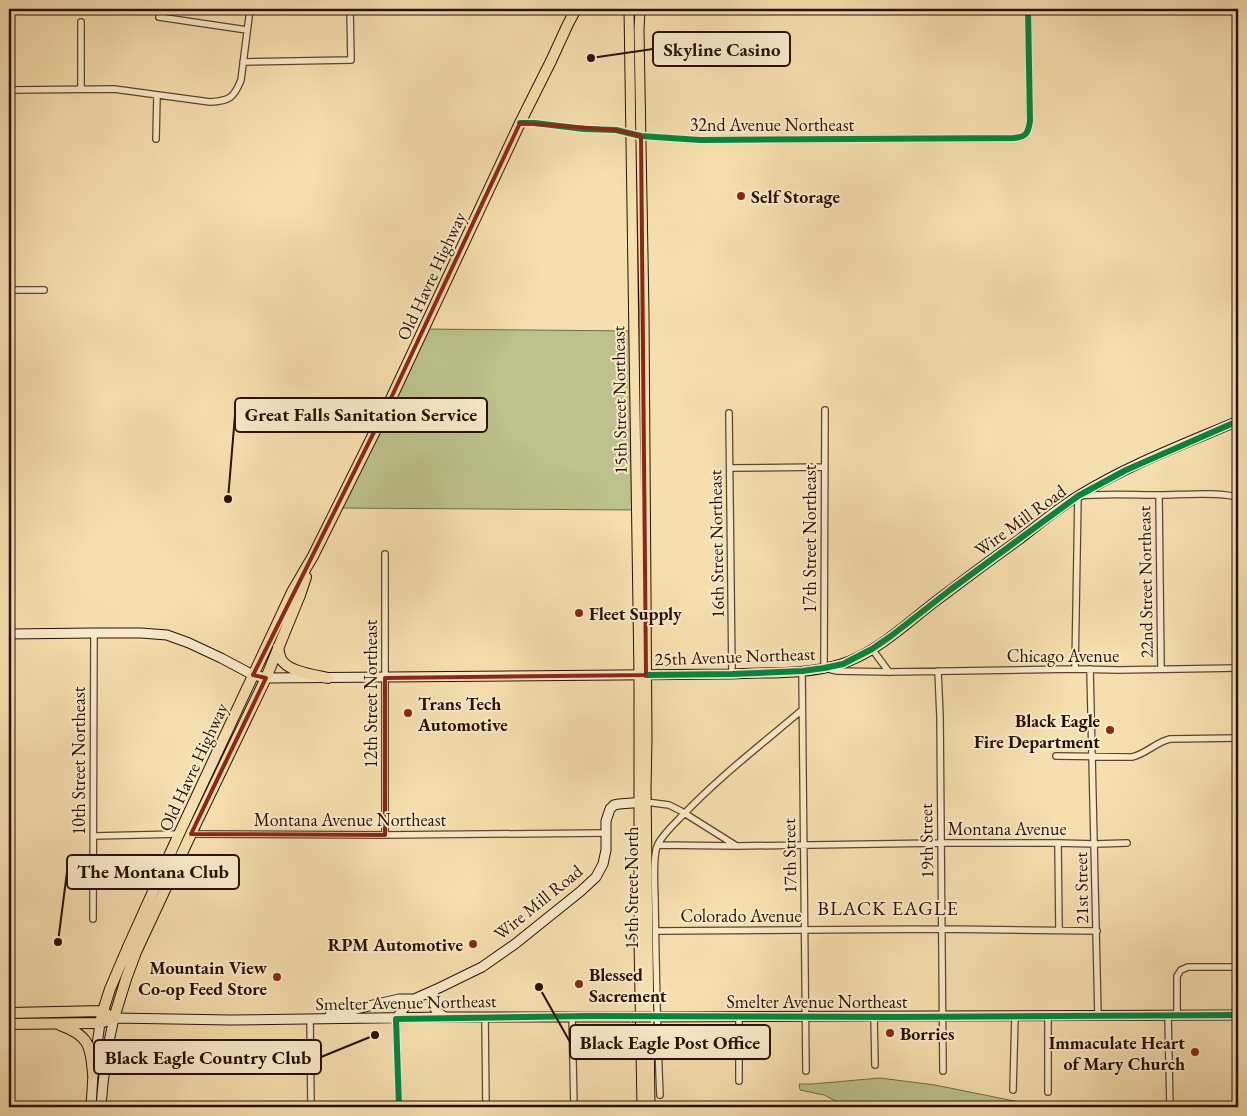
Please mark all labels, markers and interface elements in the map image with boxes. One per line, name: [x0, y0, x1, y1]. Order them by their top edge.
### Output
callout: Skyline Casino: [653, 32, 790, 66]
text: Skyline Casino: [663, 37, 781, 62]
street label: 32nd Avenue Northeast: [690, 113, 855, 136]
place label: Self Storage: [751, 185, 840, 208]
marker: Self Storage: [735, 190, 747, 202]
street label: Old Havre Highway: [391, 208, 471, 344]
street label: 15th Street Northeast: [606, 325, 632, 475]
callout: Great Falls Sanitation Service: [235, 398, 487, 432]
text: Great Falls Sanitation Service: [245, 402, 477, 427]
street label: 17th Street Northeast: [798, 464, 821, 613]
street label: 16th Street Northeast: [703, 469, 729, 619]
street label: Wire Mill Road: [970, 479, 1071, 561]
street label: 22nd Street Northeast: [1132, 505, 1158, 658]
place label: Fleet Supply: [589, 602, 682, 625]
marker: Fleet Supply: [573, 607, 585, 619]
street label: 12th Street Northeast: [359, 619, 382, 768]
street label: 25th Avenue Northeast: [654, 642, 816, 670]
street label: Chicago Avenue: [1007, 644, 1119, 667]
street label: 10th Street Northeast: [67, 686, 90, 835]
place label: Trans Tech Automotive: [417, 692, 508, 736]
street label: Old Havre Highway: [153, 699, 233, 835]
marker: Trans Tech Automotive: [402, 707, 414, 719]
place label: Black Eagle Fire Department: [974, 709, 1100, 753]
marker: Black Eagle Fire Department: [1104, 724, 1116, 736]
street label: 19th Street: [914, 803, 938, 879]
street label: Montana Avenue Northeast: [254, 808, 447, 831]
street label: Montana Avenue: [947, 817, 1067, 840]
street label: 17th Street: [777, 818, 801, 894]
street label: 15th Street North: [620, 826, 643, 950]
street label: 21st Street: [1069, 852, 1093, 924]
callout: The Montana Club: [67, 855, 239, 889]
text: The Montana Club: [77, 859, 229, 884]
street label: Wire Mill Road: [489, 859, 588, 945]
district label: BLACK EAGLE: [817, 895, 959, 921]
street label: Colorado Avenue: [680, 904, 802, 927]
place label: RPM Automotive: [328, 933, 463, 956]
marker: RPM Automotive: [467, 938, 479, 950]
place label: Mountain View Co-op Feed Store: [138, 956, 267, 1000]
place label: Blessed Sacrement: [589, 963, 667, 1007]
marker: Mountain View Co-op Feed Store: [271, 971, 283, 983]
marker: Blessed Sacrement: [573, 978, 585, 990]
street label: Smelter Avenue Northeast: [315, 989, 497, 1015]
street label: Smelter Avenue Northeast: [726, 990, 908, 1013]
place label: Borries: [900, 1022, 955, 1045]
callout: Black Eagle Post Office: [570, 1025, 770, 1059]
marker: Borries: [884, 1027, 896, 1039]
text: Black Eagle Post Office: [580, 1030, 760, 1055]
place label: Immaculate Heart of Mary Church: [1049, 1031, 1185, 1075]
callout: Black Eagle Country Club: [94, 1040, 321, 1074]
text: Black Eagle Country Club: [105, 1045, 311, 1070]
marker: Immaculate Heart of Mary Church: [1189, 1046, 1201, 1058]

